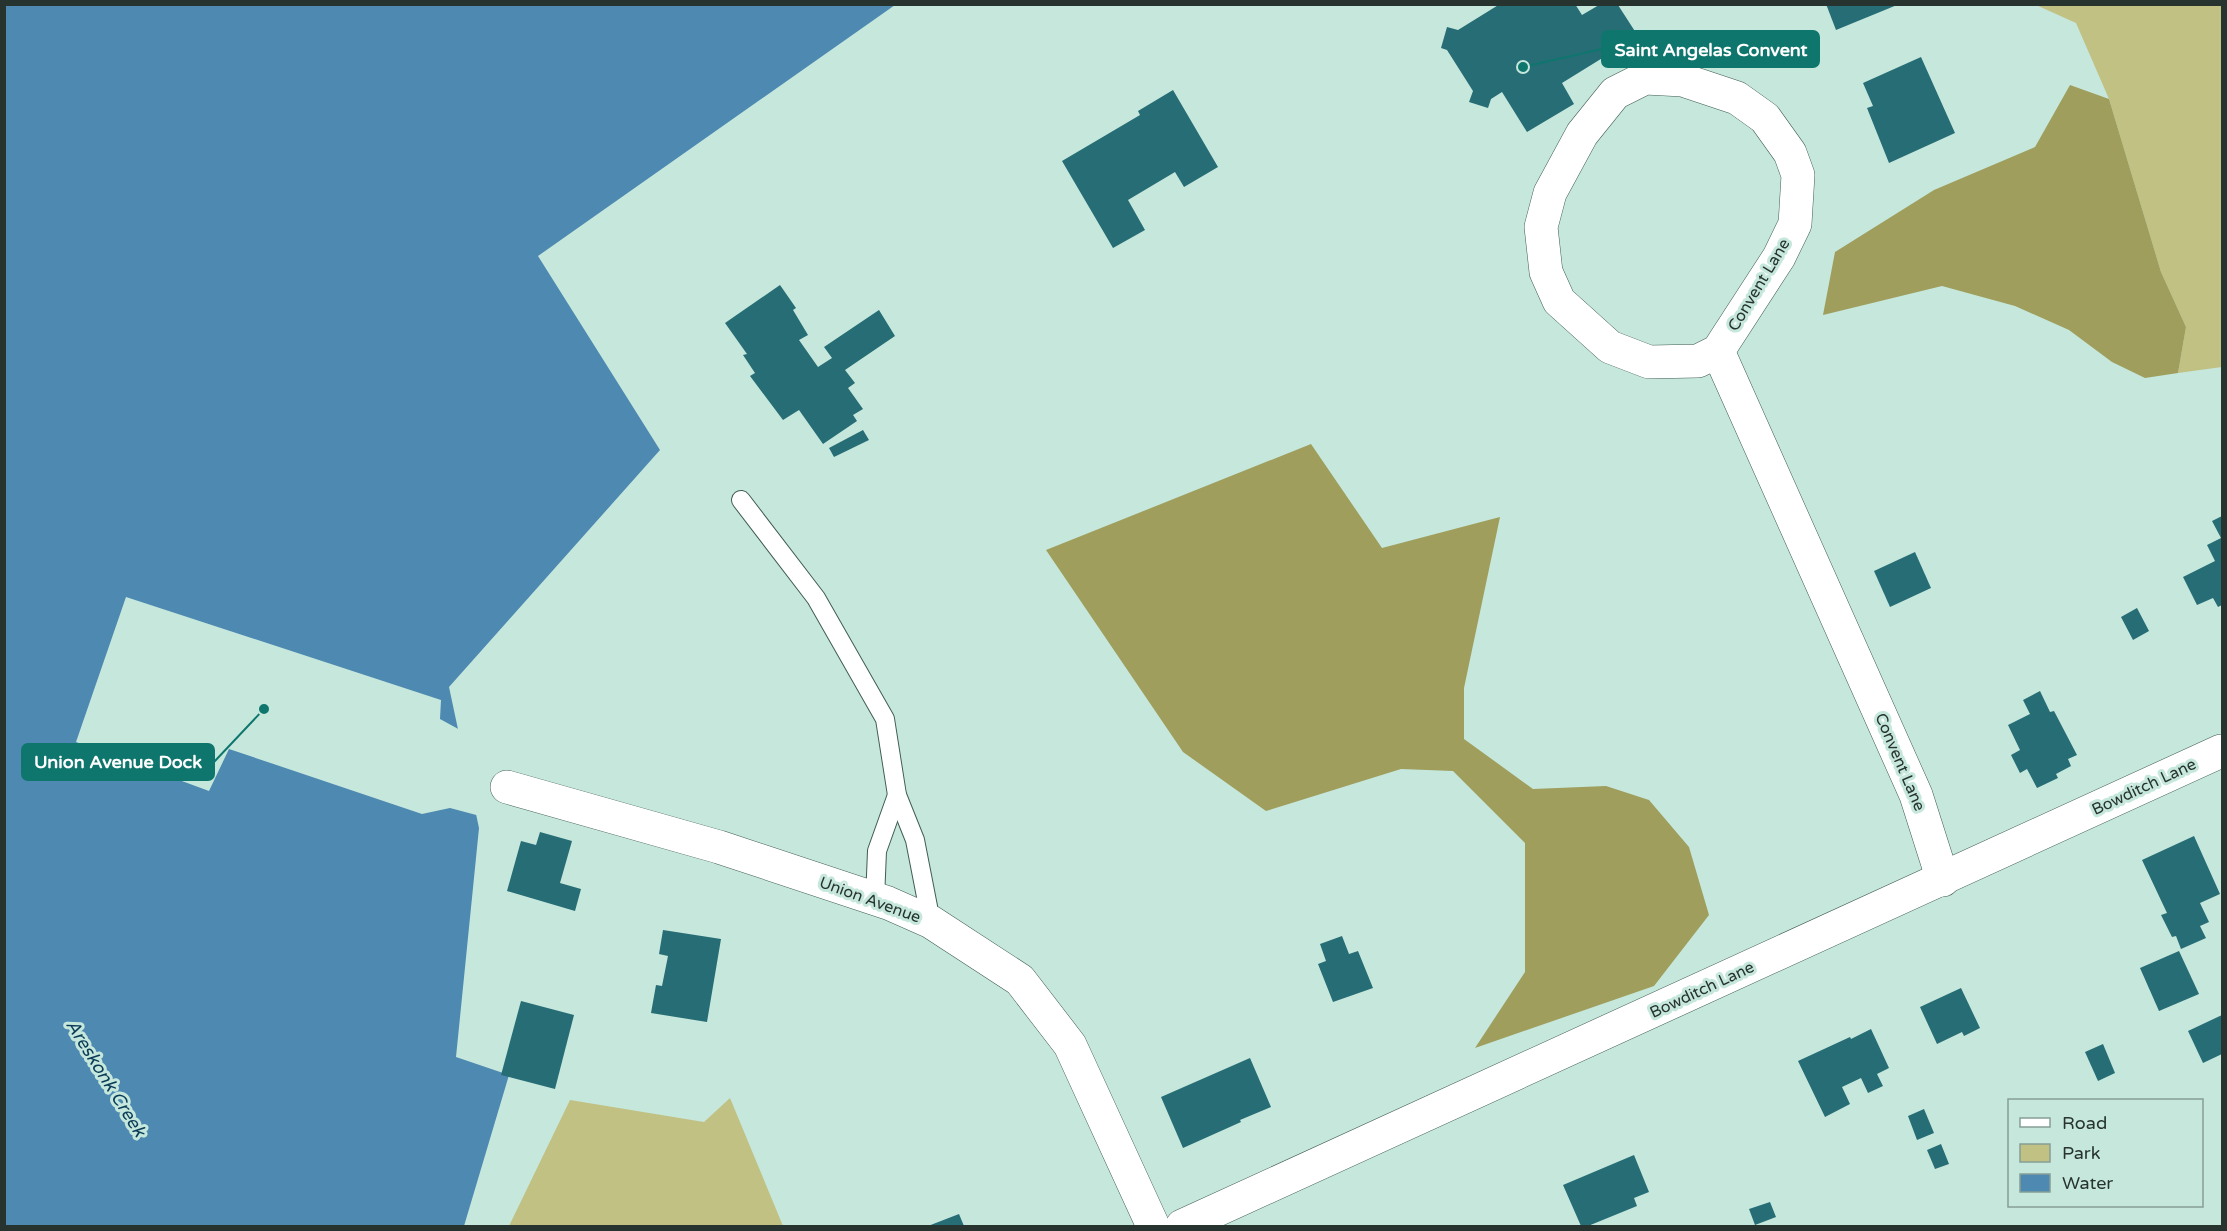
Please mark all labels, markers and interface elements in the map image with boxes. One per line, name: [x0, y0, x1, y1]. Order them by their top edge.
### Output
callout: Saint Angelas Convent: [1602, 31, 1819, 67]
text: Saint Angelas Convent: [1615, 39, 1808, 61]
street label: Convent Lane: [1724, 235, 1794, 335]
street label: Convent Lane: [1870, 710, 1930, 814]
callout: Union Avenue Dock: [22, 744, 214, 780]
text: Union Avenue Dock: [34, 751, 202, 773]
street label: Bowditch Lane: [2089, 754, 2199, 820]
street label: Union Avenue: [817, 872, 923, 928]
street label: Bowditch Lane: [1647, 957, 1757, 1023]
water label: Areskonk Creek: [61, 1015, 151, 1142]
legend: [2008, 1099, 2203, 1207]
text: Road: [2062, 1112, 2107, 1134]
text: Park: [2062, 1142, 2101, 1164]
text: Water: [2062, 1172, 2113, 1194]

